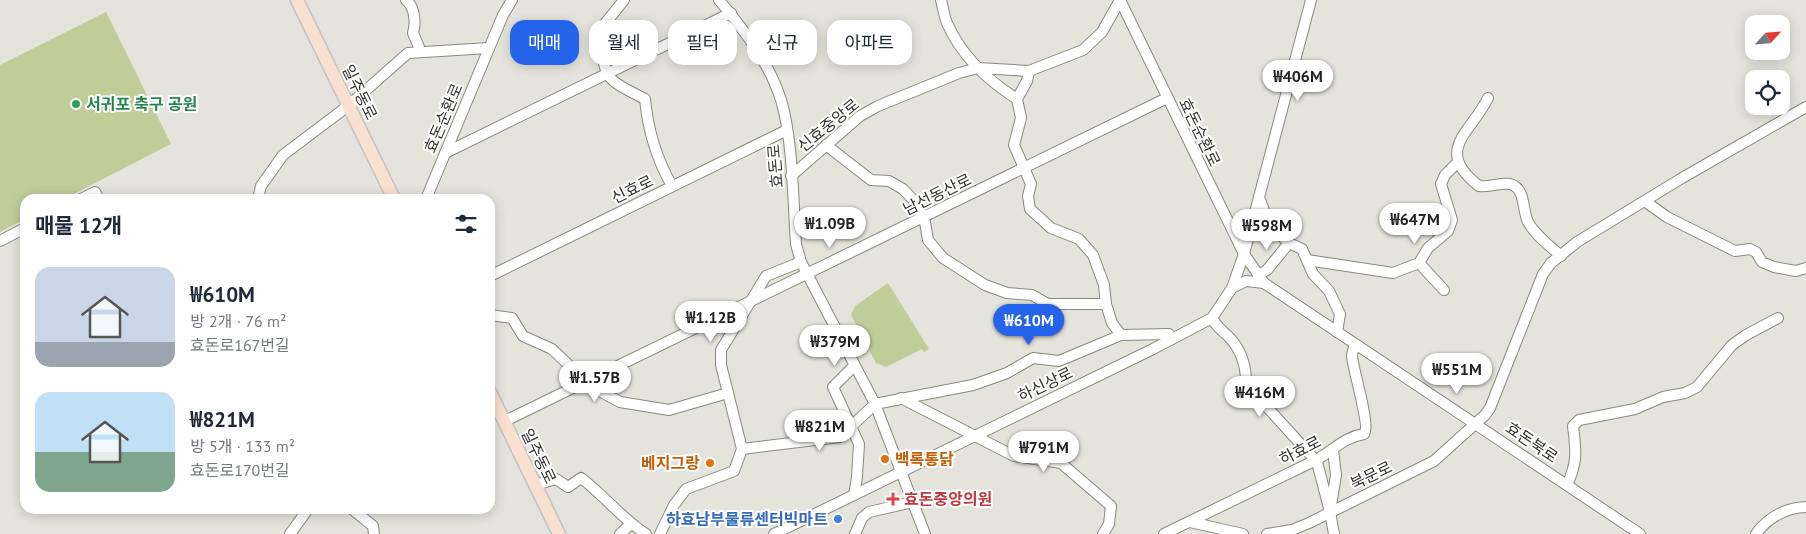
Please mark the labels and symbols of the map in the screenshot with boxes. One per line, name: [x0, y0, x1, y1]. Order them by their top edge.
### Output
north arrow: [1745, 15, 1790, 60]
pin: ₩406M: [1263, 59, 1333, 102]
street label: 일주동로: [338, 61, 382, 123]
street label: 효돈순환로: [419, 80, 467, 156]
place label: 서귀포 축구 공원: [86, 94, 197, 114]
street label: 신효중앙로: [793, 94, 863, 156]
street label: 효돈순환로: [1175, 95, 1225, 170]
marker: 서귀포 축구 공원: [70, 98, 82, 110]
street label: 효돈로: [763, 143, 787, 189]
street label: 남선동산로: [900, 169, 975, 219]
street label: 신효로: [608, 170, 656, 208]
pin: ₩647M: [1380, 202, 1450, 245]
pin: ₩1.09B: [789, 206, 871, 249]
pin: ₩598M: [1232, 208, 1302, 251]
pin: ₩1.12B: [670, 300, 752, 343]
pin: ₩610M: [994, 304, 1064, 346]
pin: ₩379M: [800, 324, 870, 367]
pin: ₩551M: [1422, 352, 1492, 395]
pin: ₩1.57B: [554, 360, 636, 403]
street label: 하신상로: [1014, 362, 1076, 406]
pin: ₩416M: [1225, 376, 1295, 418]
pin: ₩821M: [785, 410, 855, 452]
street label: 효돈북로: [1502, 417, 1562, 467]
street label: 일주동로: [517, 425, 561, 487]
pin: ₩791M: [1009, 430, 1079, 473]
street label: 하효로: [1276, 431, 1324, 469]
place label: 백록통닭: [895, 449, 954, 469]
place label: 베지그랑: [641, 453, 700, 473]
marker: 백록통닭: [879, 453, 891, 465]
street label: 북문로: [1347, 456, 1395, 494]
marker: 베지그랑: [704, 457, 716, 469]
place label: 효돈중앙의원: [904, 489, 992, 509]
marker: 효돈중앙의원: [886, 492, 900, 506]
place label: 하효남부물류센터빅마트: [666, 509, 828, 529]
marker: 하효남부물류센터빅마트: [832, 513, 844, 525]

